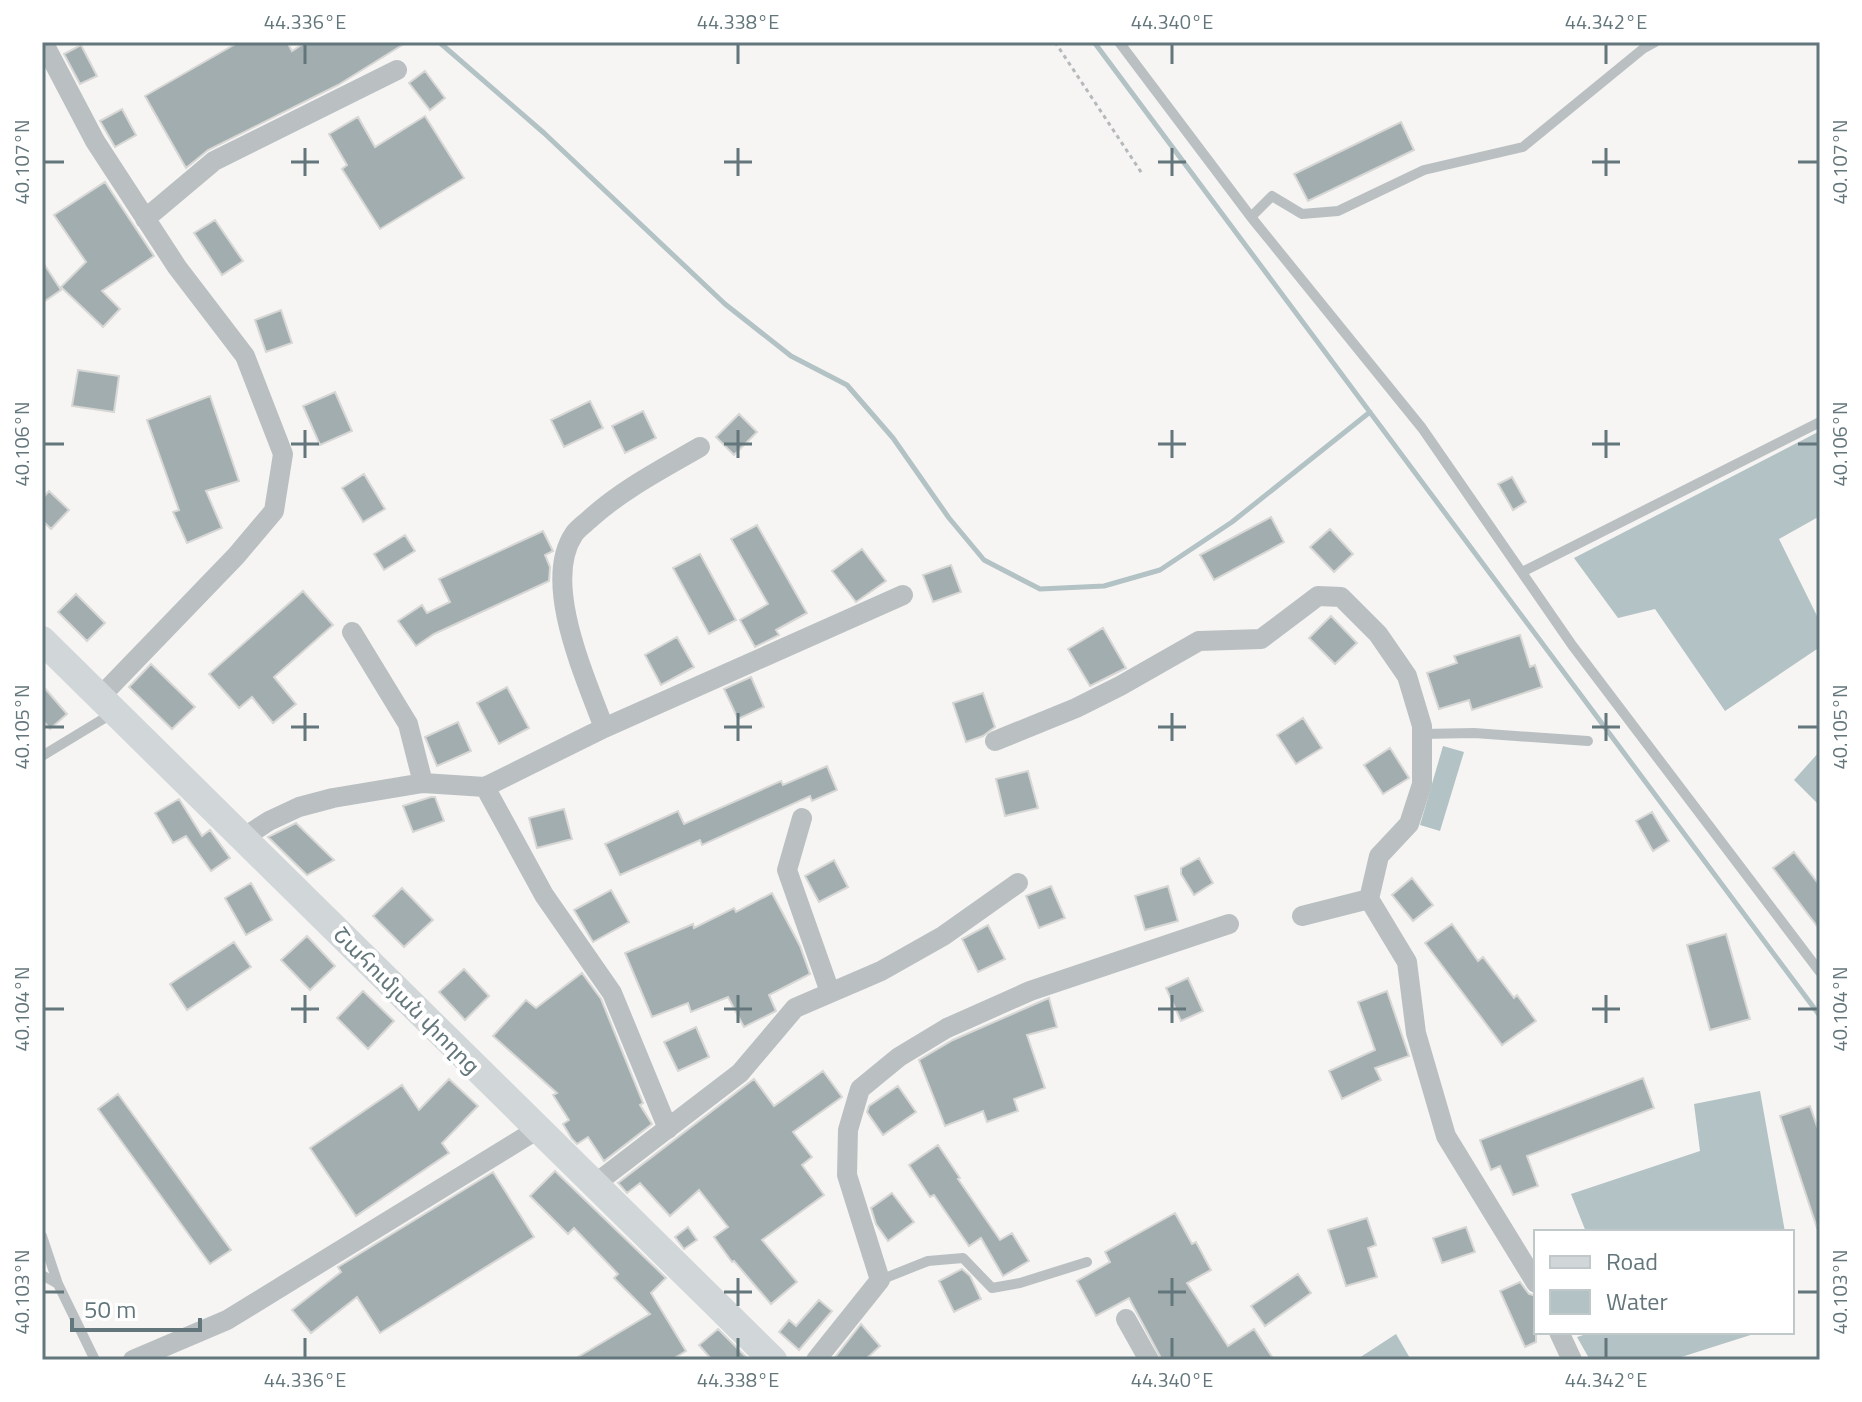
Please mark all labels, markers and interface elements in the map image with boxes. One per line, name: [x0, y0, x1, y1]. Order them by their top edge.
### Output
text: 44.336°E: [264, 6, 346, 37]
text: 44.338°E: [697, 6, 779, 37]
text: 44.340°E: [1131, 6, 1213, 37]
text: 44.342°E: [1565, 6, 1647, 37]
text: 40.107°N: [6, 119, 37, 205]
text: 40.107°N: [1824, 119, 1855, 205]
text: 40.106°N: [6, 401, 37, 487]
text: 40.106°N: [1824, 401, 1855, 487]
text: 40.105°N: [6, 684, 37, 770]
text: 40.105°N: [1824, 684, 1855, 770]
street label: Շահումյան փողոց: [325, 918, 489, 1082]
text: 40.104°N: [6, 966, 37, 1052]
text: 40.104°N: [1824, 966, 1855, 1052]
legend: [1534, 1230, 1794, 1334]
text: Road: [1606, 1243, 1658, 1279]
text: 40.103°N: [6, 1249, 37, 1335]
text: 40.103°N: [1824, 1249, 1855, 1335]
scale bar: [72, 1282, 200, 1332]
text: Water: [1606, 1283, 1668, 1319]
text: 50 m: [84, 1291, 136, 1327]
text: 44.336°E: [264, 1364, 346, 1395]
text: 44.338°E: [697, 1364, 779, 1395]
text: 44.340°E: [1131, 1364, 1213, 1395]
text: 44.342°E: [1565, 1364, 1647, 1395]

